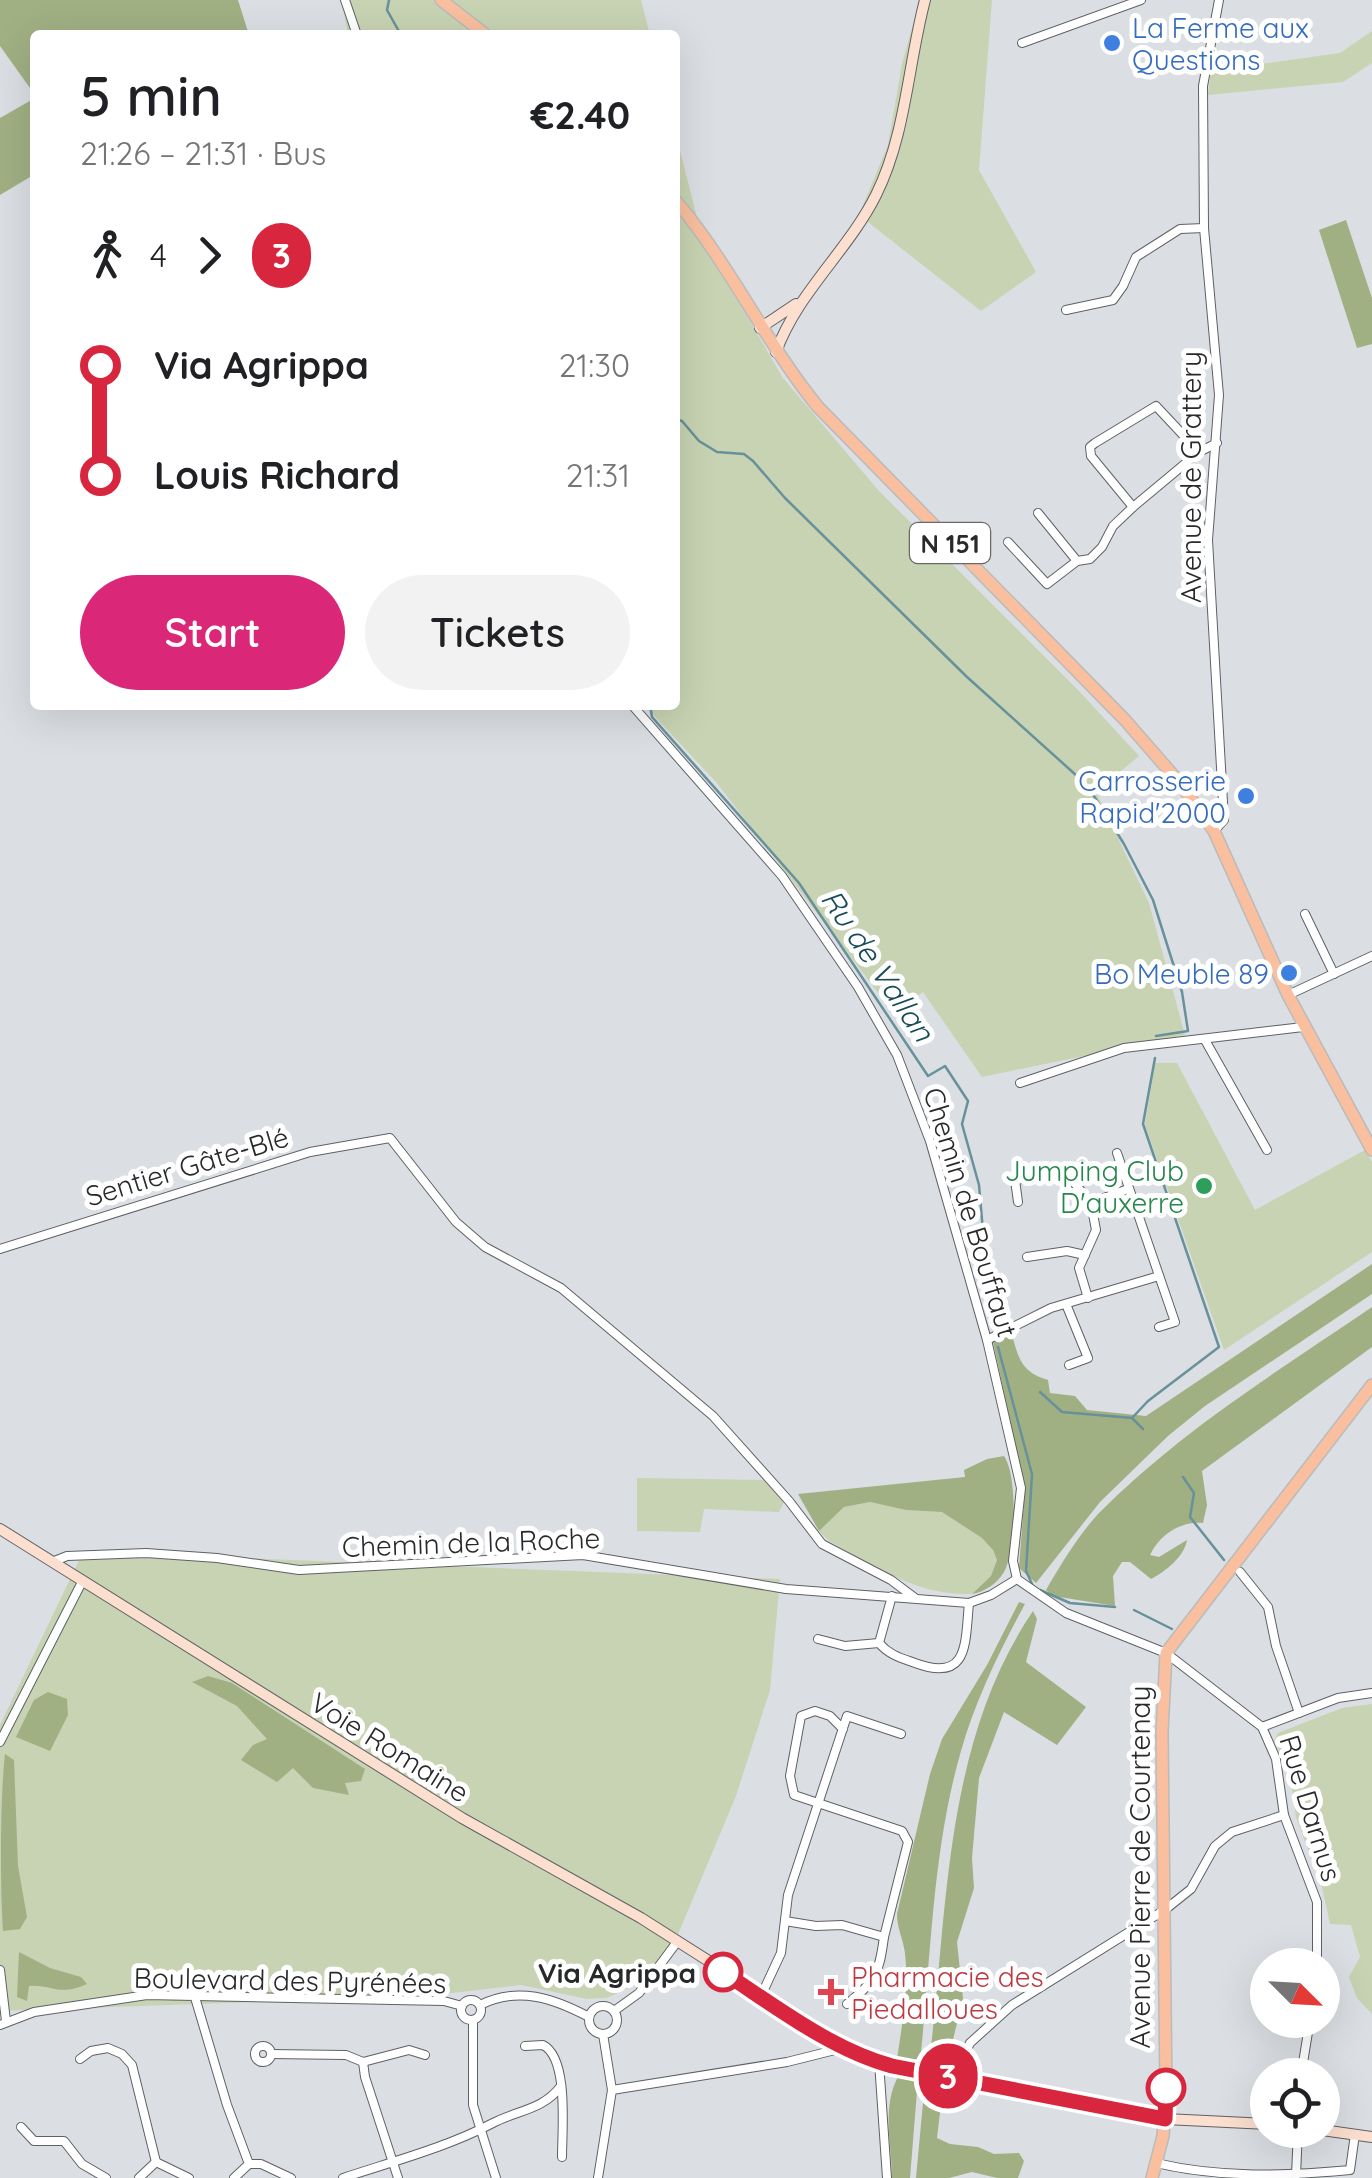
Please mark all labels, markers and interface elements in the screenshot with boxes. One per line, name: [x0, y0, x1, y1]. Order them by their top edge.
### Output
place label: La Ferme aux Questions: [1132, 10, 1309, 77]
marker: La Ferme aux Questions: [1101, 32, 1123, 54]
text: 5 min: [80, 61, 222, 130]
text: €2.40: [531, 91, 630, 139]
text: 21:26 – 21:31 · Bus: [80, 133, 326, 173]
icon: walk: [80, 228, 135, 283]
icon: forward: [182, 228, 237, 283]
text: 3: [272, 233, 291, 277]
text: 4: [150, 235, 167, 275]
text: Via Agrippa: [154, 341, 369, 389]
text: 21:30: [559, 345, 630, 385]
street label: Avenue de Grattery: [1173, 351, 1208, 603]
text: Louis Richard: [154, 451, 400, 499]
text: 21:31: [566, 455, 630, 495]
road number: N 151: [910, 523, 990, 563]
button: Start: [80, 575, 345, 690]
button: Tickets: [365, 575, 630, 690]
place label: Carrosserie Rapid'2000: [1078, 763, 1226, 830]
marker: Carrosserie Rapid'2000: [1235, 785, 1257, 807]
water label: Ru de Vallan: [813, 882, 943, 1049]
place label: Bo Meuble 89: [1094, 956, 1269, 991]
marker: Bo Meuble 89: [1278, 962, 1300, 984]
street label: Chemin de Bouffaut: [916, 1083, 1026, 1341]
street label: Sentier Gâte-Blé: [81, 1118, 293, 1214]
place label: Jumping Club D'auxerre: [1005, 1153, 1184, 1220]
marker: Jumping Club D'auxerre: [1193, 1175, 1215, 1197]
street label: Chemin de la Roche: [341, 1520, 601, 1564]
street label: Voie Romaine: [304, 1684, 476, 1810]
street label: Avenue Pierre de Courtenay: [1122, 1686, 1157, 2048]
street label: Rue Darnus: [1272, 1731, 1350, 1885]
north arrow: [1250, 1948, 1340, 2038]
map controls: [1250, 1948, 1340, 2148]
marker: Via Agrippa: [704, 1953, 742, 1991]
place label: Via Agrippa: [538, 1955, 696, 1990]
place label: Pharmacie des Piedalloues: [851, 1959, 1044, 2026]
street label: Boulevard des Pyrénées: [133, 1960, 447, 2000]
marker: Pharmacie des Piedalloues: [820, 1981, 842, 2003]
line badge: 3: [916, 2044, 980, 2108]
text: 3: [939, 2054, 957, 2098]
button: locate: [1250, 2058, 1340, 2148]
unlabelled marker: [1147, 2069, 1185, 2107]

